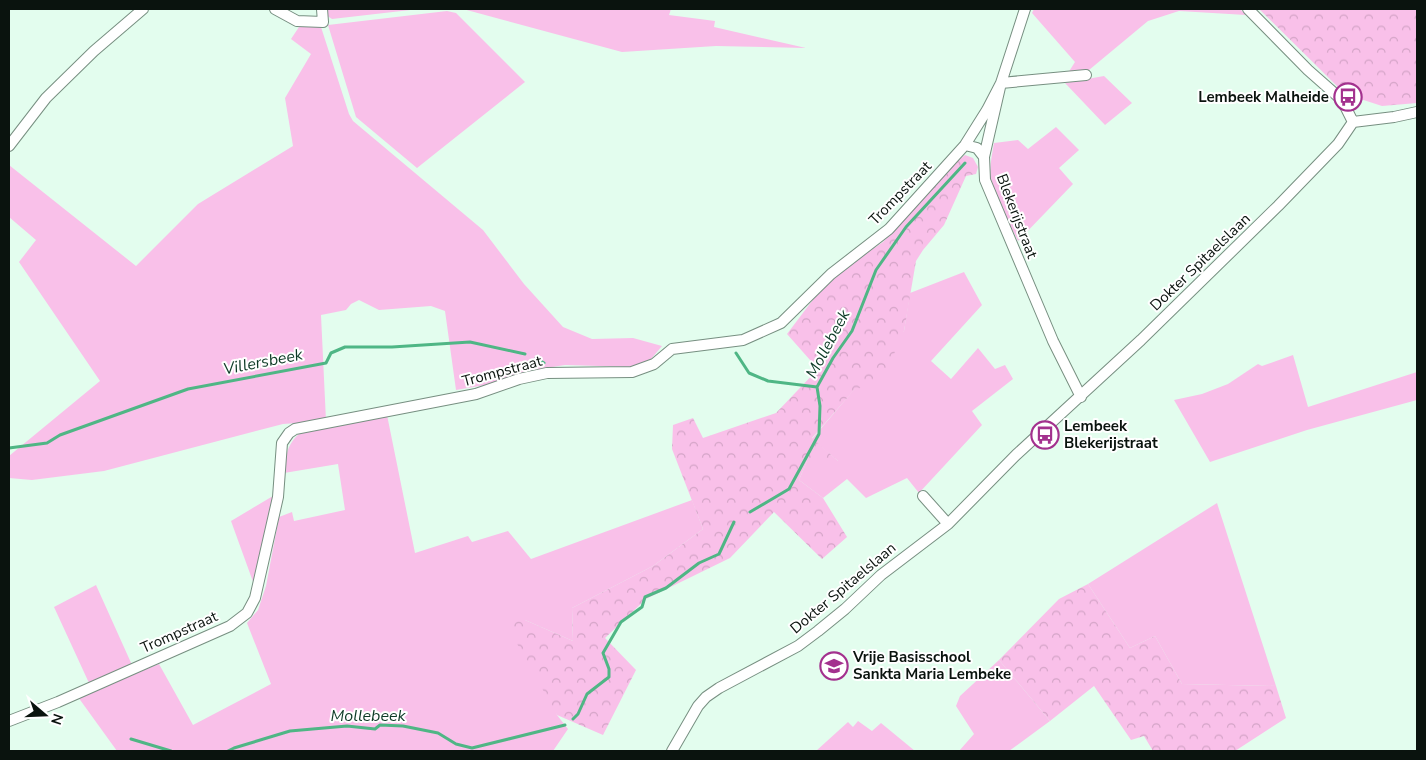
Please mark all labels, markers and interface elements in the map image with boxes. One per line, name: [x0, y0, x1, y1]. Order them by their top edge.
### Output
bus stop icon: Lembeek Malheide: [1333, 82, 1363, 112]
place label: Lembeek Malheide: [1198, 87, 1329, 107]
street label: Trompstraat: [864, 156, 936, 229]
street label: Blekerijstraat: [992, 171, 1043, 262]
street label: Dokter Spitaelslaan: [1145, 209, 1255, 315]
water label: Mollebeek: [801, 305, 856, 382]
water label: Villersbeek: [221, 343, 306, 380]
street label: Trompstraat: [460, 351, 545, 391]
place label: Lembeek Blekerijstraat: [1064, 416, 1158, 453]
bus stop icon: Lembeek Blekerijstraat: [1030, 420, 1060, 450]
street label: Dokter Spitaelslaan: [786, 538, 900, 638]
street label: Trompstraat: [138, 606, 221, 658]
place label: Vrije Basisschool Sankta Maria Lembeke: [852, 647, 1011, 684]
school or university icon: Vrije Basisschool Sankta Maria Lembeke: [819, 651, 849, 681]
north arrow: [20, 690, 70, 740]
water label: Mollebeek: [331, 705, 406, 727]
text: N: [46, 711, 68, 727]

